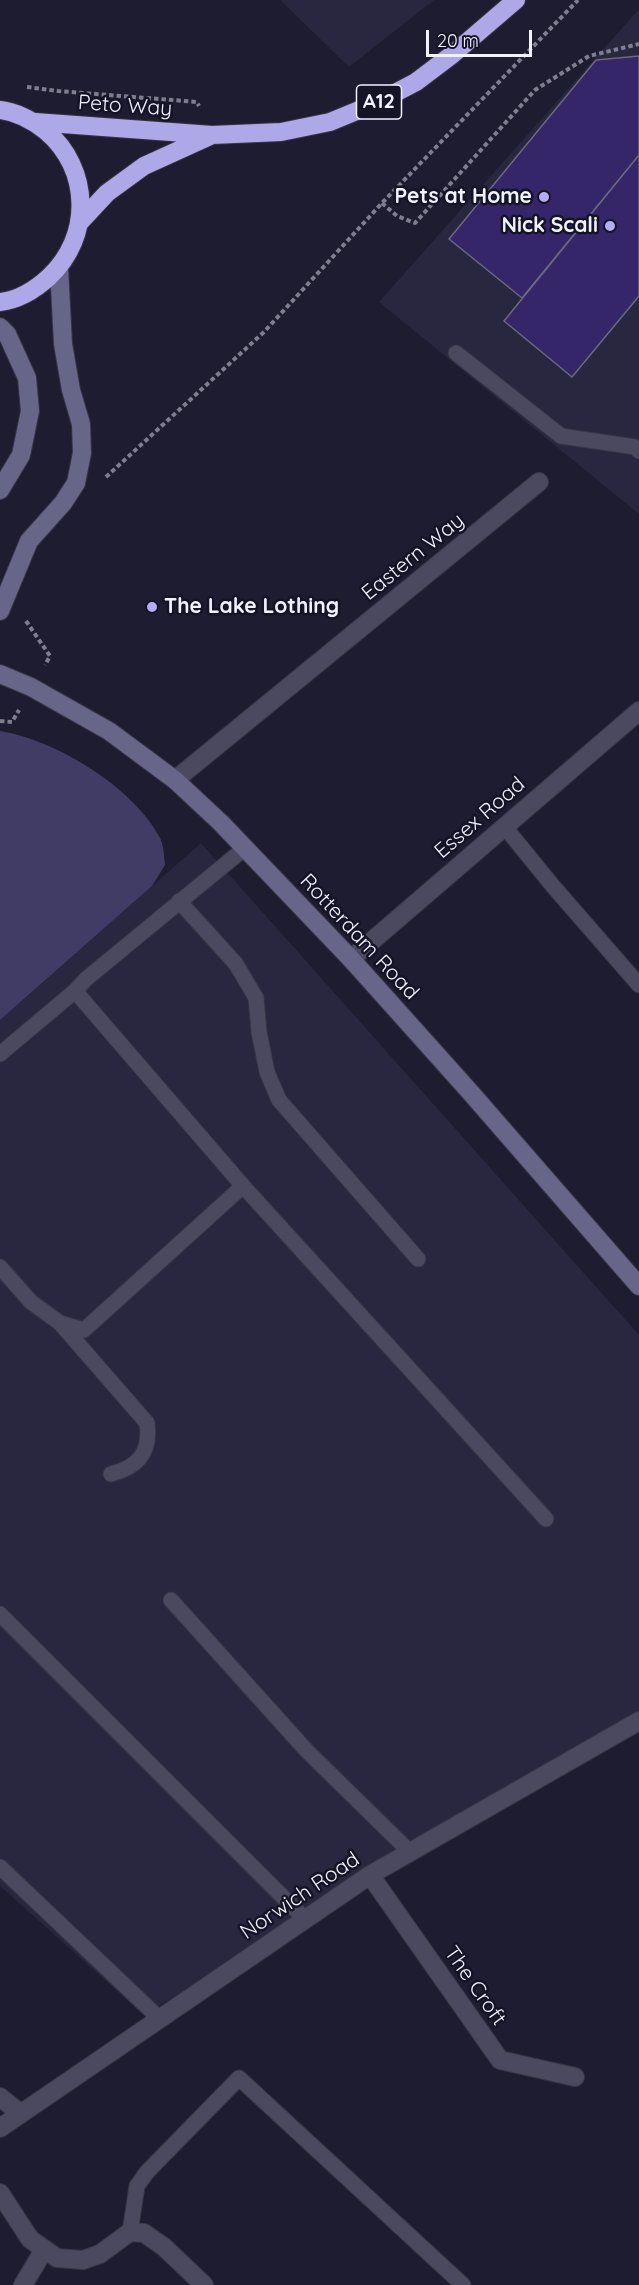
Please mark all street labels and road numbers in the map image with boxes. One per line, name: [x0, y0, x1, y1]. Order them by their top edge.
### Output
road number: A12: [356, 85, 401, 119]
street label: Peto Way: [77, 90, 173, 122]
street label: Eastern Way: [357, 508, 469, 606]
street label: Essex Road: [430, 772, 530, 864]
street label: Rotterdam Road: [294, 869, 424, 1005]
street label: Norwich Road: [236, 1847, 364, 1945]
street label: The Croft: [439, 1942, 511, 2030]

